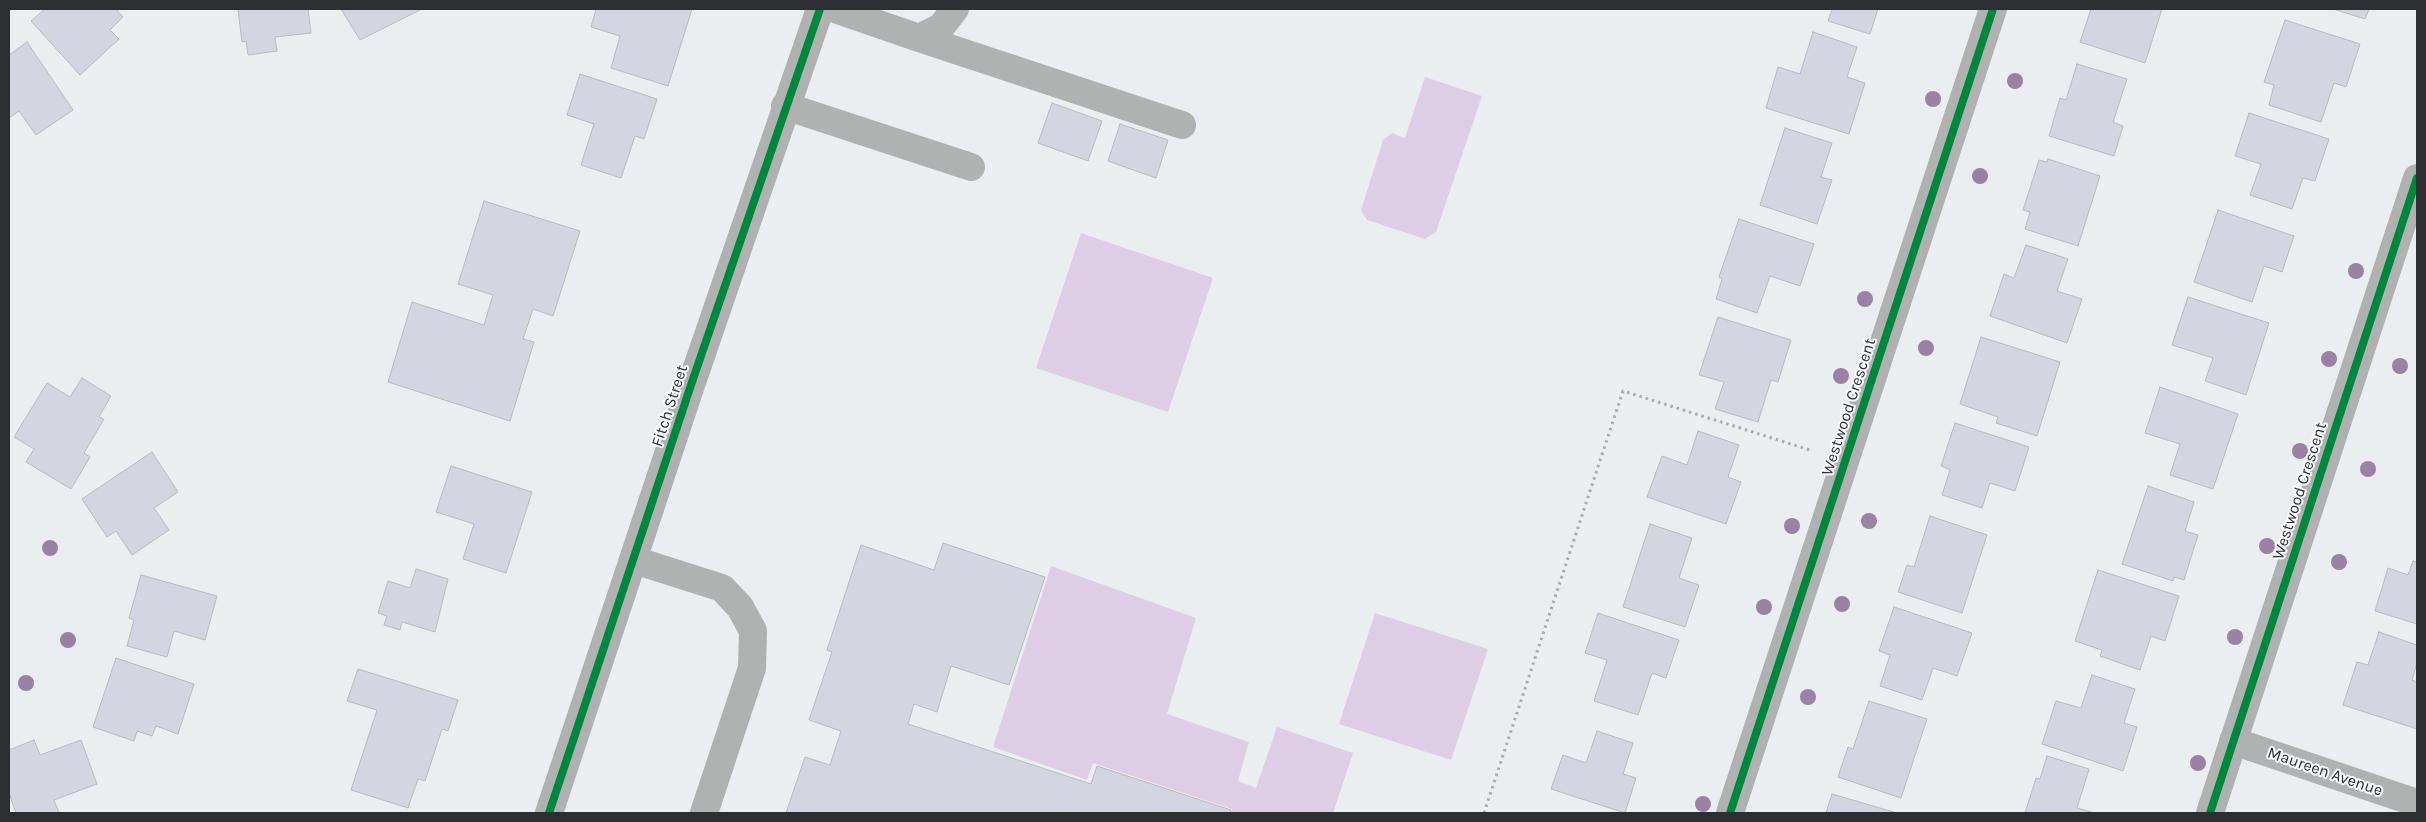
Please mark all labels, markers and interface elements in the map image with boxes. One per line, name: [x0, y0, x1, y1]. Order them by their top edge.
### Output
street label: Westwood Crescent: [1818, 336, 1880, 478]
street label: Fitch Street: [648, 363, 692, 449]
street label: Westwood Crescent: [2269, 420, 2331, 562]
street label: Maureen Avenue: [2265, 743, 2385, 801]

